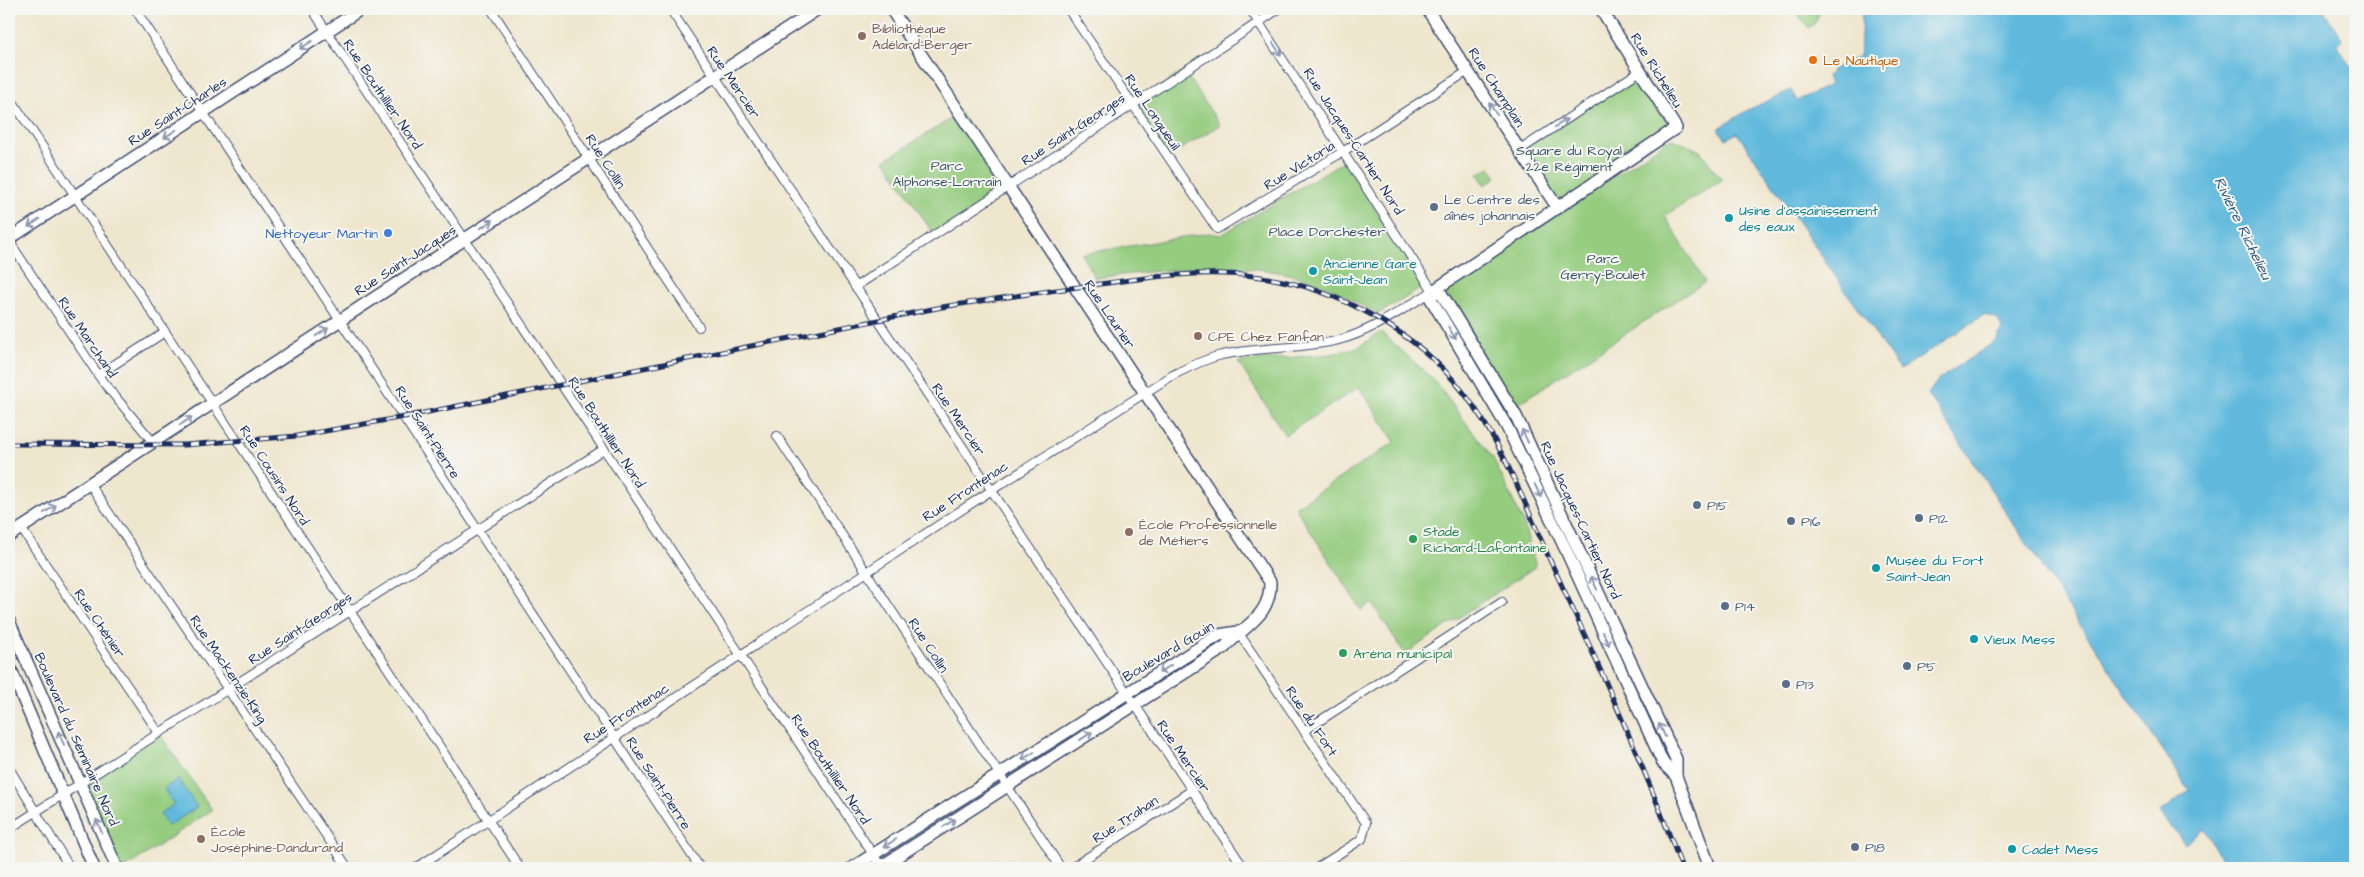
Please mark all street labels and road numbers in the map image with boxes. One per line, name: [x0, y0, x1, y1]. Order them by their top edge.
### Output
street label: Rue Richelieu: [1625, 29, 1687, 112]
street label: Rue Bouthillier Nord: [338, 36, 427, 154]
street label: Rue Mercier: [702, 42, 765, 123]
street label: Rue Champlain: [1463, 44, 1529, 131]
street label: Rue Jacques-Cartier Nord: [1298, 64, 1408, 219]
street label: Rue Longueuil: [1119, 70, 1185, 155]
street label: Rue Saint-Charles: [124, 72, 231, 151]
street label: Rue Saint-Georges: [1018, 89, 1129, 171]
street label: Rue Collin: [580, 130, 630, 193]
street label: Rue Victoria: [1260, 136, 1339, 196]
street label: Rue Saint-Jacques: [351, 220, 460, 301]
street label: Rue Laurier: [1079, 276, 1140, 353]
street label: Rue Marchand: [53, 293, 122, 382]
street label: Rue Bouthillier Nord: [563, 373, 650, 492]
street label: Rue Mercier: [927, 379, 990, 460]
street label: Rue Saint-Pierre: [390, 382, 465, 483]
street label: Rue Cousins Nord: [234, 422, 314, 529]
street label: Rue Jacques-Cartier Nord: [1535, 438, 1625, 603]
street label: Rue Frontenac: [919, 456, 1013, 527]
street label: Rue Chénier: [69, 585, 130, 662]
street label: Rue Saint-Georges: [245, 588, 356, 670]
street label: Rue Mackenzie-King: [184, 611, 272, 728]
street label: Rue Collin: [903, 614, 953, 677]
street label: Boulevard Gouin: [1119, 617, 1218, 687]
street label: Boulevard du Séminaire Nord: [29, 650, 123, 829]
street label: Rue Frontenac: [580, 678, 674, 749]
street label: Rue du Fort: [1280, 682, 1342, 761]
street label: Rue Bouthillier Nord: [786, 711, 875, 829]
street label: Rue Mercier: [1152, 716, 1215, 797]
street label: Rue Saint-Pierre: [621, 733, 696, 834]
street label: Rue Trahan: [1089, 791, 1162, 849]

